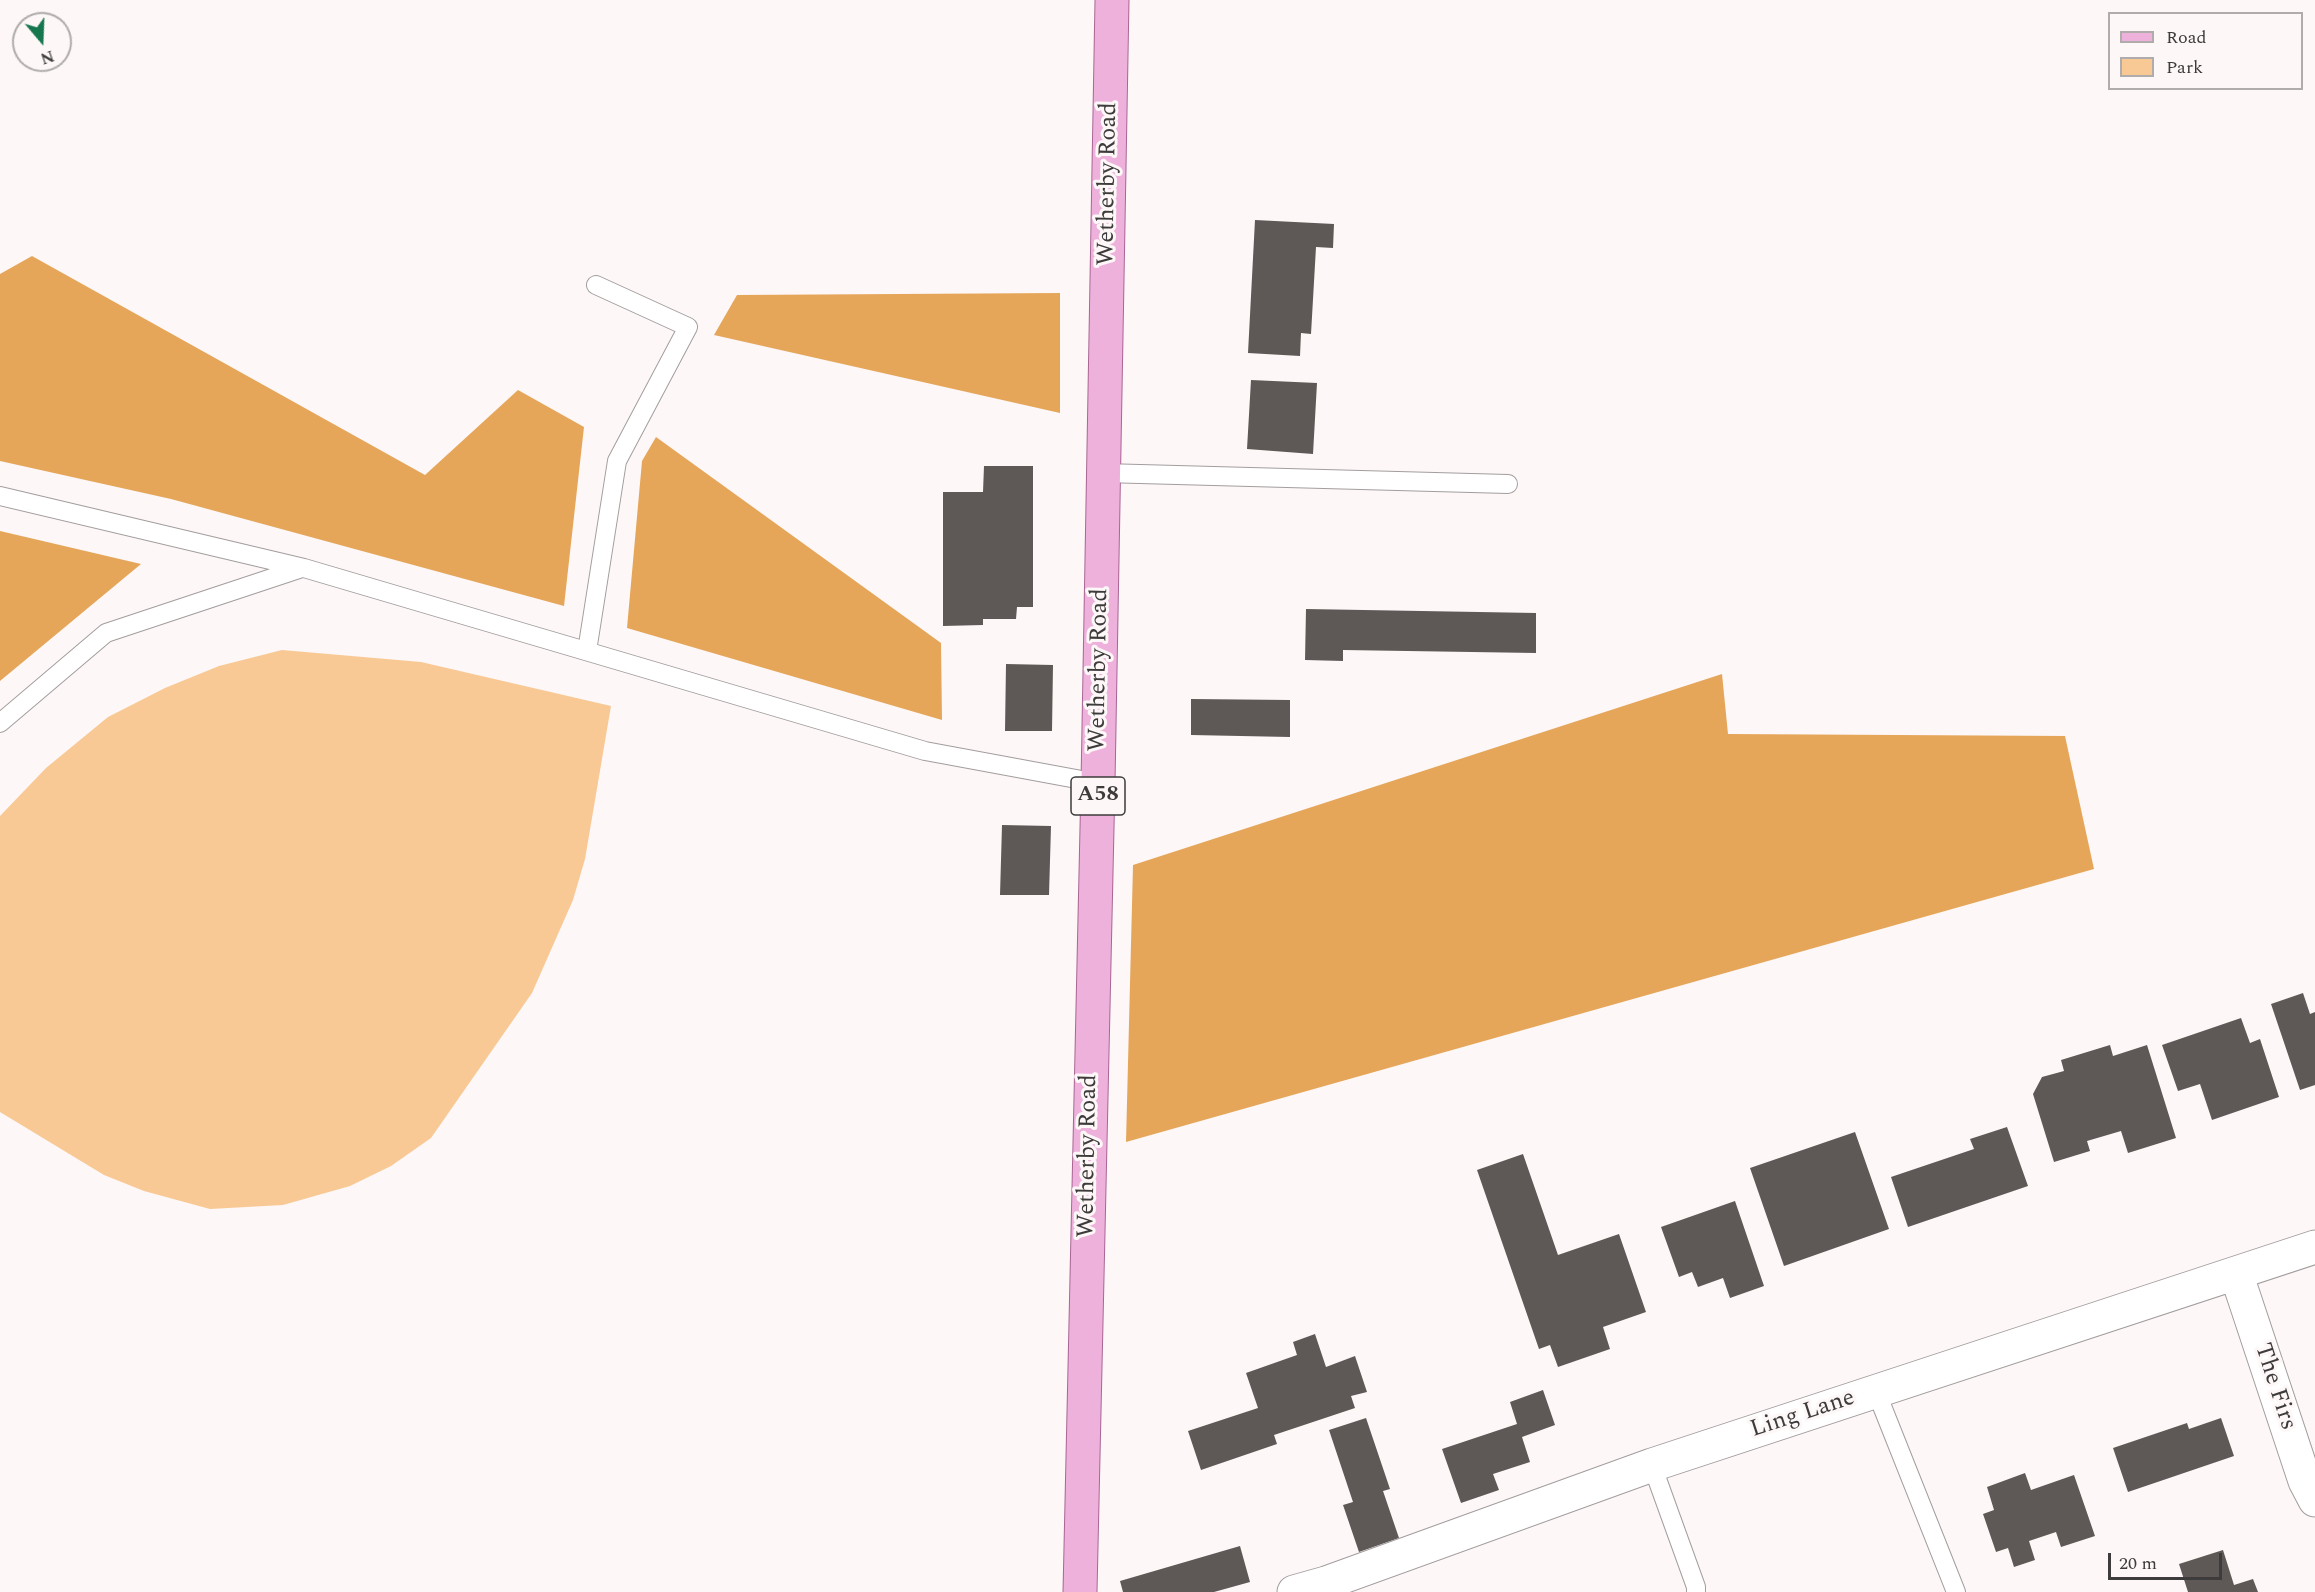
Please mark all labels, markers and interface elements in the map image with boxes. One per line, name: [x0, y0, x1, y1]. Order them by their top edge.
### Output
north arrow: [12, 12, 72, 72]
legend: [2108, 12, 2303, 90]
text: Road: [2166, 24, 2207, 51]
text: N: [37, 44, 57, 71]
text: Park: [2166, 54, 2203, 81]
street label: Wetherby Road: [1093, 102, 1125, 266]
street label: Wetherby Road: [1084, 588, 1116, 752]
road number: A58: [1071, 777, 1125, 815]
street label: Wetherby Road: [1073, 1074, 1105, 1238]
street label: The Firs: [2246, 1340, 2302, 1434]
street label: Ling Lane: [1747, 1385, 1859, 1445]
scale bar: [2111, 1541, 2225, 1579]
text: 20 m: [2119, 1550, 2157, 1577]

